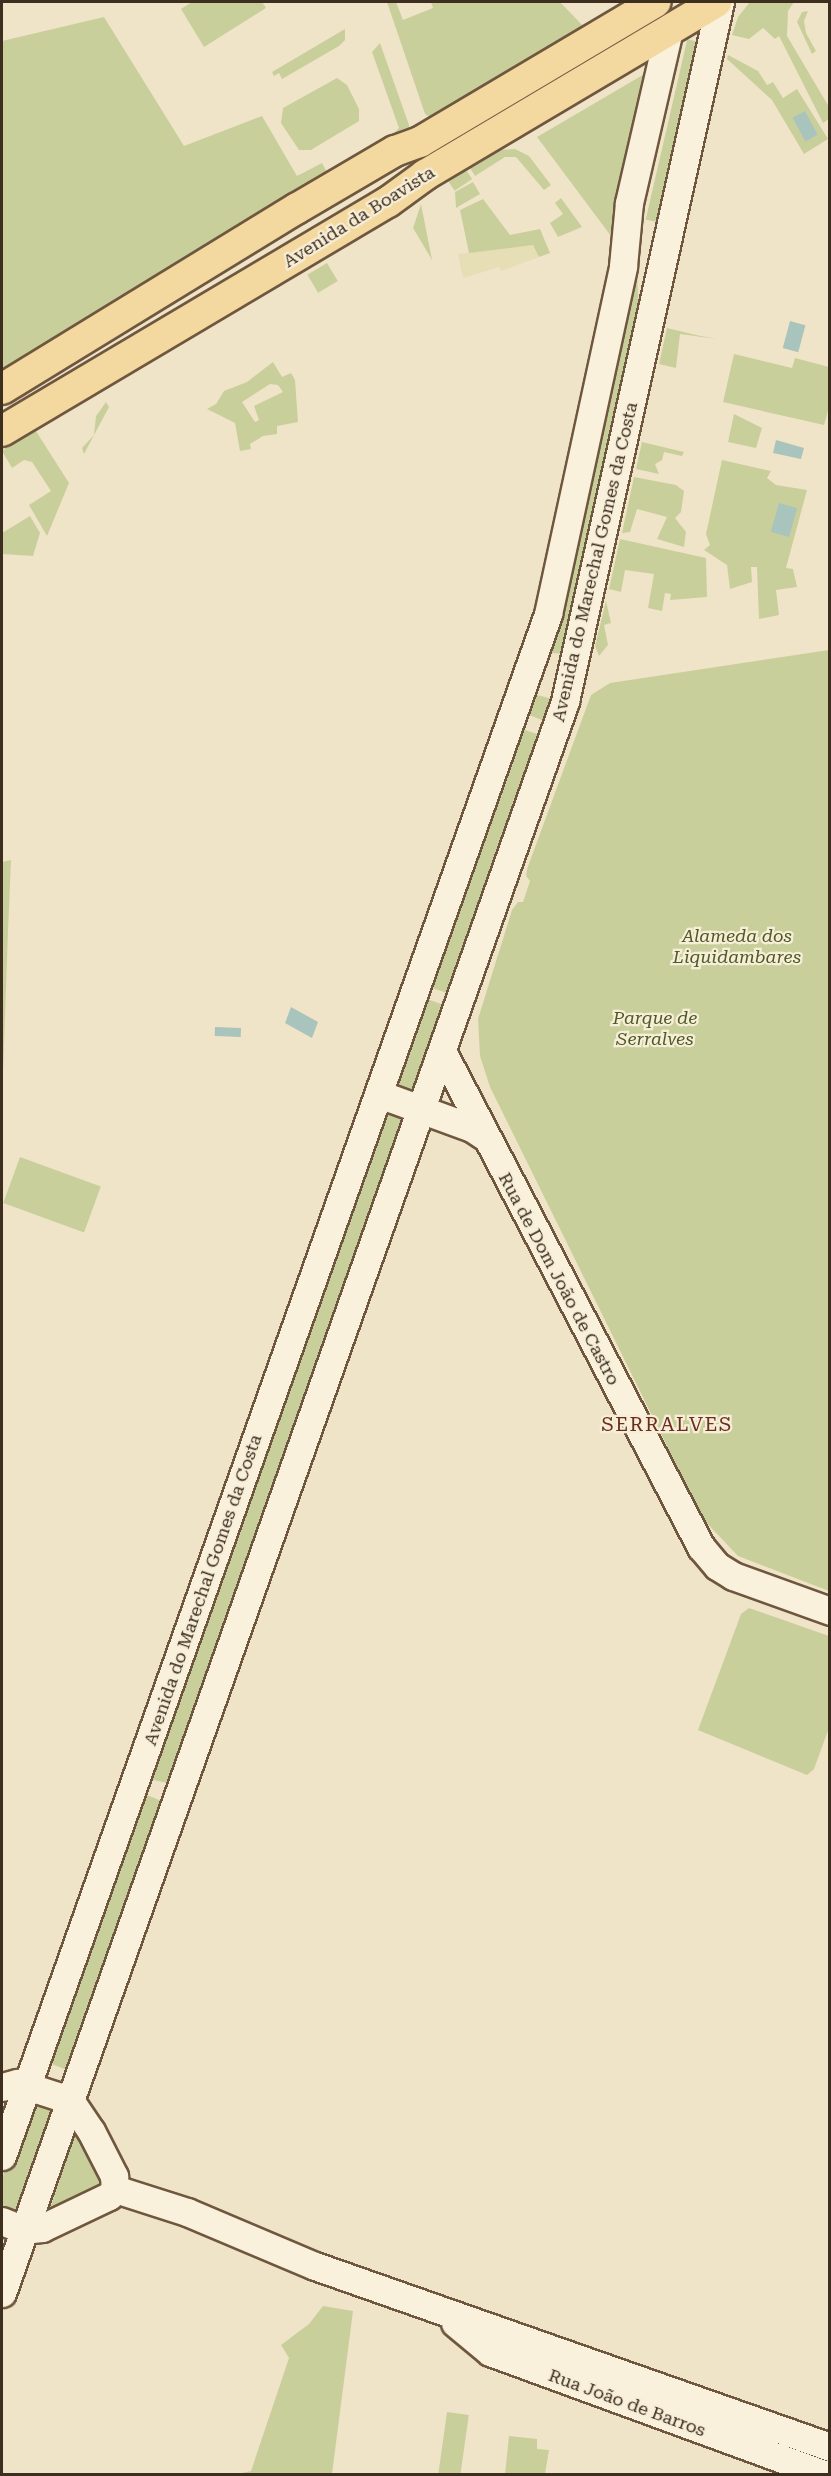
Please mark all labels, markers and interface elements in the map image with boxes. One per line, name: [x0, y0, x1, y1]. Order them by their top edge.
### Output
street label: Avenida da Boavista: [279, 162, 439, 272]
street label: Avenida do Marechal Gomes da Costa: [548, 400, 642, 724]
park label: Alameda dos Liquidambares: [673, 926, 801, 968]
park label: Parque de Serralves: [613, 1008, 697, 1050]
street label: Rua de Dom João de Castro: [494, 1169, 624, 1389]
district label: SERRALVES: [601, 1412, 733, 1436]
street label: Avenida do Marechal Gomes da Costa: [139, 1432, 267, 1748]
street label: Rua João de Barros: [546, 2365, 708, 2441]

